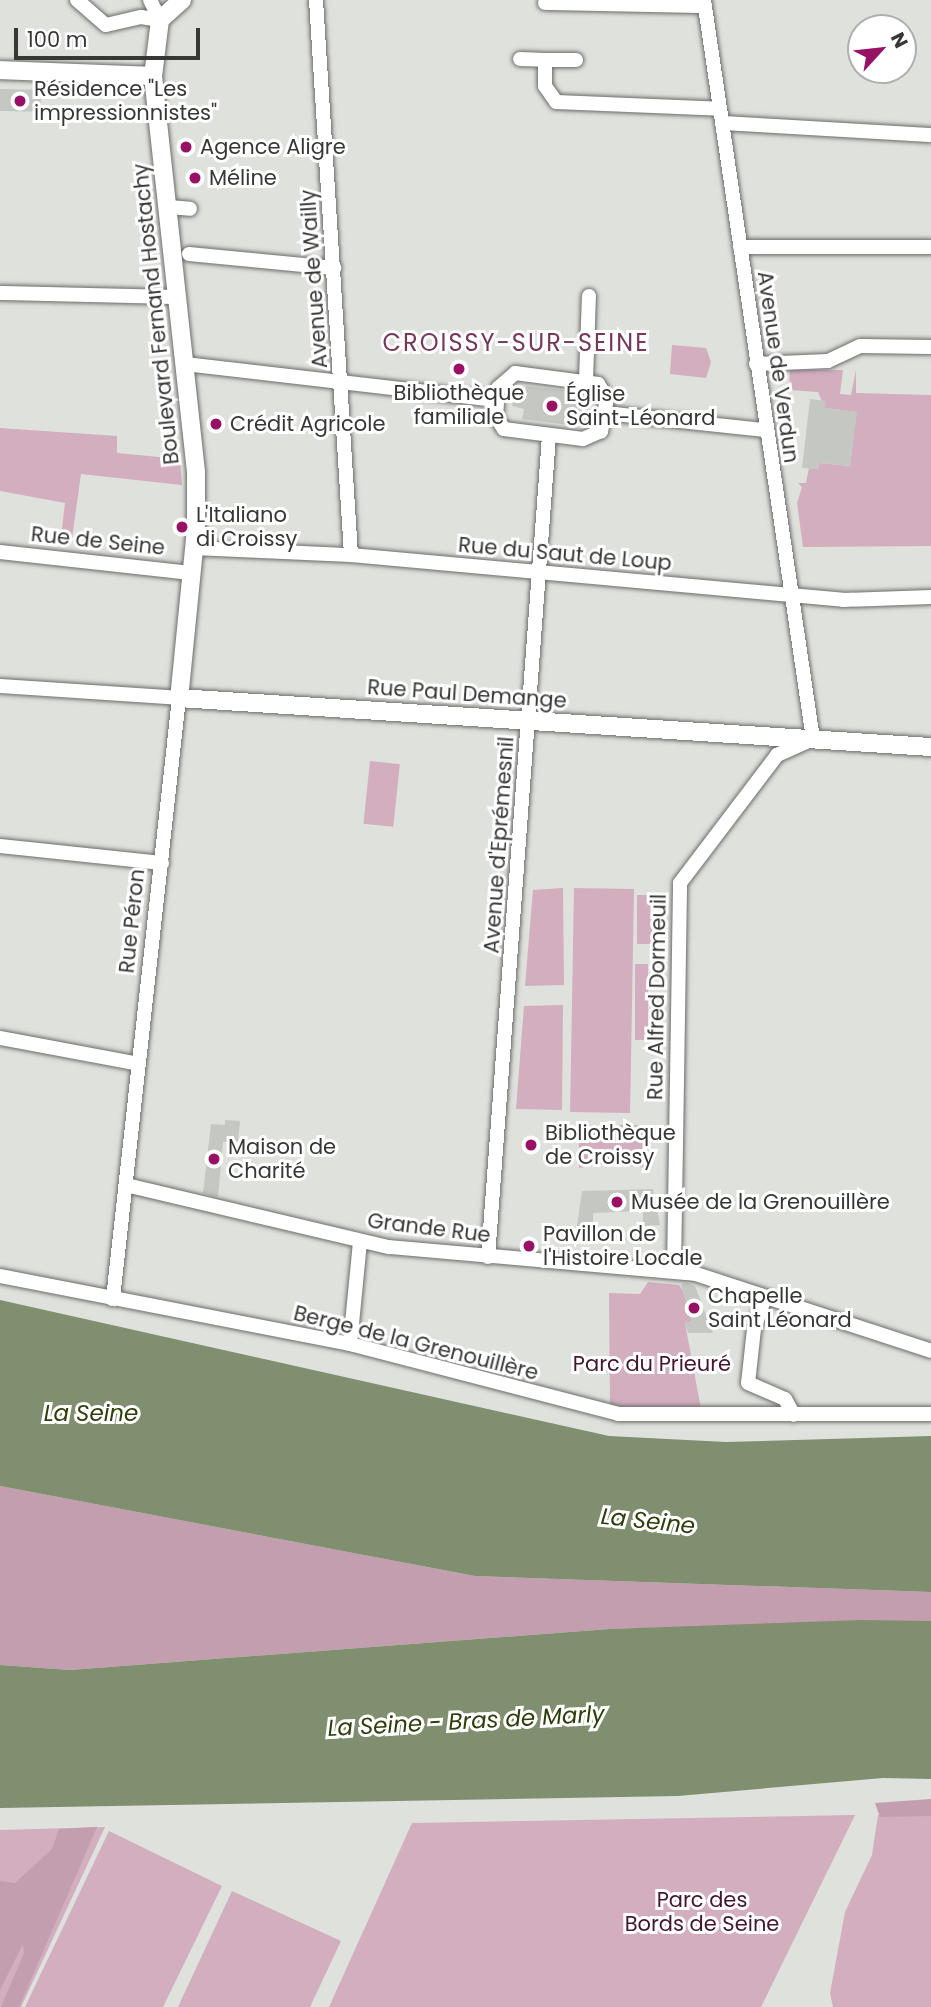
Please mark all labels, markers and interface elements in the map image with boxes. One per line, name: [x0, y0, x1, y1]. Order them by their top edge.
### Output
scale bar: [18, 14, 203, 58]
north arrow: [847, 14, 917, 84]
text: 100 m: [27, 25, 87, 54]
text: N: [884, 28, 915, 53]
place label: Résidence "Les impressionnistes": [34, 76, 217, 126]
marker: Résidence "Les impressionnistes": [12, 93, 28, 109]
place label: Agence Aligre: [200, 134, 346, 160]
marker: Agence Aligre: [178, 139, 194, 155]
street label: Boulevard Fernand Hostachy: [128, 162, 184, 466]
place label: Méline: [209, 165, 277, 191]
marker: Méline: [187, 170, 203, 186]
street label: Avenue de Wailly: [295, 189, 333, 369]
street label: Avenue de Verdun: [752, 269, 804, 465]
district label: CROISSY-SUR-SEINE: [385, 329, 647, 357]
marker: Bibliothèque familiale: [451, 361, 467, 377]
place label: Bibliothèque familiale: [394, 380, 524, 430]
place label: Église Saint-Léonard: [566, 381, 716, 431]
marker: Église Saint-Léonard: [544, 398, 560, 414]
place label: Crédit Agricole: [230, 411, 385, 437]
marker: Crédit Agricole: [208, 416, 224, 432]
place label: L'Italiano di Croissy: [196, 502, 297, 552]
marker: L'Italiano di Croissy: [174, 519, 190, 535]
street label: Rue de Seine: [30, 521, 166, 561]
street label: Rue du Saut de Loup: [457, 532, 673, 576]
street label: Rue Paul Demange: [366, 674, 568, 714]
street label: Avenue d'Eprémesnil: [479, 736, 519, 954]
street label: Rue Péron: [114, 868, 150, 974]
street label: Rue Alfred Dormeuil: [643, 894, 671, 1100]
place label: Bibliothèque de Croissy: [545, 1120, 676, 1170]
place label: Maison de Charité: [228, 1134, 336, 1184]
marker: Bibliothèque de Croissy: [523, 1137, 539, 1153]
marker: Maison de Charité: [206, 1151, 222, 1167]
place label: Musée de la Grenouillère: [631, 1189, 890, 1215]
marker: Musée de la Grenouillère: [609, 1194, 625, 1210]
street label: Grande Rue: [366, 1208, 492, 1248]
place label: Pavillon de l'Histoire Locale: [543, 1221, 703, 1271]
marker: Pavillon de l'Histoire Locale: [521, 1238, 537, 1254]
place label: Chapelle Saint Léonard: [708, 1283, 852, 1333]
street label: Berge de la Grenouillère: [291, 1300, 541, 1386]
marker: Chapelle Saint Léonard: [686, 1300, 702, 1316]
park label: Parc du Prieuré: [573, 1351, 731, 1377]
water label: La Seine: [44, 1399, 138, 1427]
water label: La Seine: [600, 1502, 696, 1540]
water label: La Seine - Bras de Marly: [327, 1700, 605, 1742]
park label: Parc des Bords de Seine: [625, 1887, 779, 1937]

